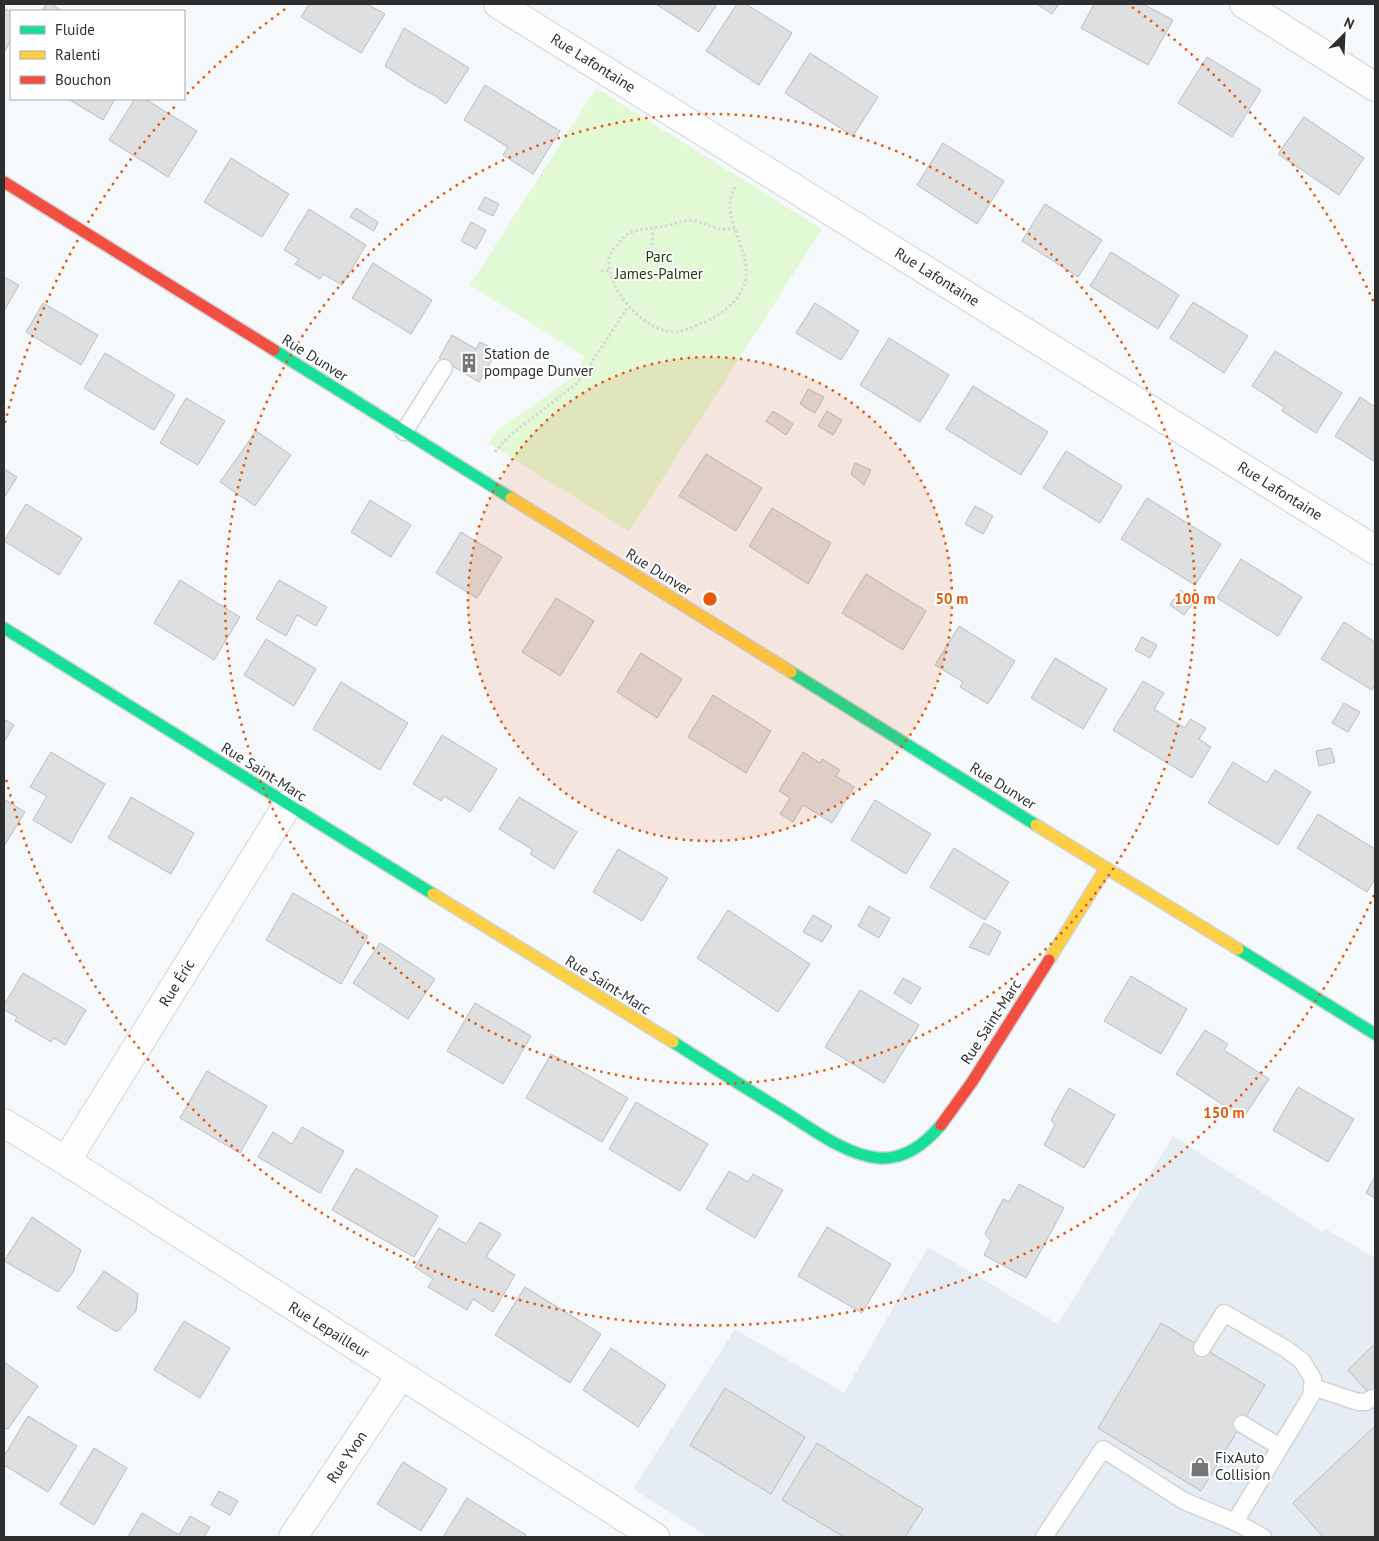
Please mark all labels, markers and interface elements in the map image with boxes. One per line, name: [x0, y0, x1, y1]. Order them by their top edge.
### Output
legend: [10, 10, 185, 100]
north arrow: [1319, 10, 1369, 60]
text: N: [1341, 13, 1357, 33]
text: Fluide: [55, 20, 95, 39]
street label: Rue Lafontaine: [547, 29, 639, 96]
text: Ralenti: [55, 45, 101, 64]
text: Bouchon: [55, 70, 111, 89]
street label: Rue Lafontaine: [891, 243, 983, 310]
park label: Parc James-Palmer: [614, 247, 703, 283]
street label: Rue Dunver: [279, 330, 352, 385]
place label: Station de pompage Dunver: [484, 344, 593, 380]
building icon: Station de pompage Dunver: [458, 352, 480, 374]
street label: Rue Lafontaine: [1234, 457, 1326, 524]
street label: Rue Dunver: [623, 544, 696, 599]
text: 50 m: [936, 589, 968, 608]
text: 100 m: [1174, 589, 1216, 608]
centre of rings: [701, 590, 719, 608]
street label: Rue Saint-Marc: [218, 738, 311, 806]
street label: Rue Dunver: [967, 758, 1040, 813]
street label: Rue Saint-Marc: [562, 951, 655, 1019]
street label: Rue Éric: [155, 955, 199, 1010]
street label: Rue Saint-Marc: [956, 976, 1025, 1068]
text: 150 m: [1203, 1103, 1245, 1122]
street label: Rue Lepailleur: [285, 1297, 373, 1362]
street label: Rue Yvon: [322, 1427, 371, 1486]
place label: FixAuto Collision: [1215, 1448, 1270, 1484]
shop icon: FixAuto Collision: [1189, 1456, 1211, 1478]

